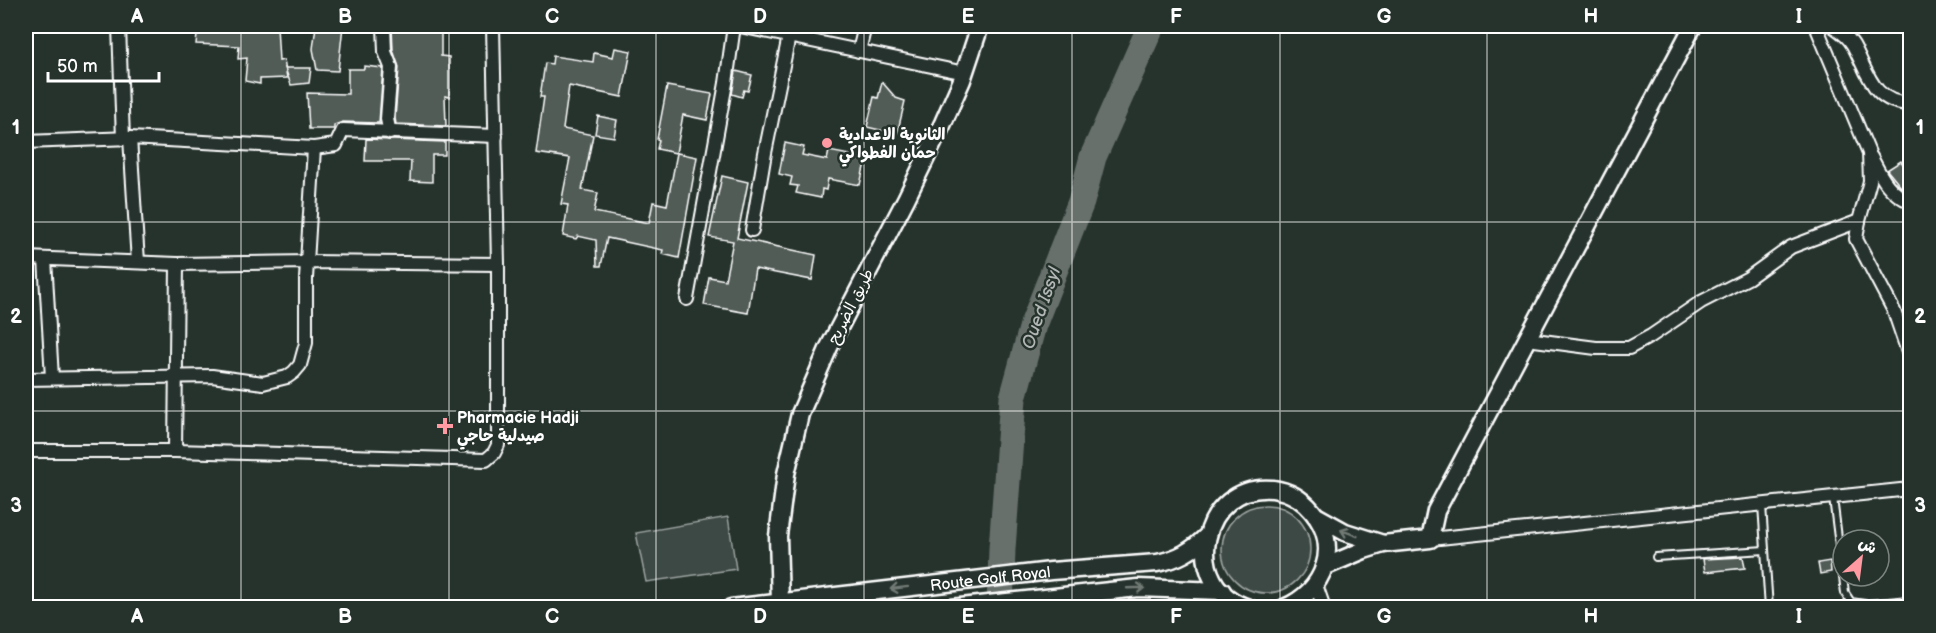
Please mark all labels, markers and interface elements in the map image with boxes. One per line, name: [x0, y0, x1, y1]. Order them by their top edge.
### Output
text: A: [130, 5, 144, 29]
text: B: [338, 5, 352, 29]
text: C: [545, 5, 559, 29]
text: D: [753, 5, 767, 29]
text: E: [962, 5, 975, 29]
text: F: [1170, 5, 1182, 29]
text: G: [1377, 5, 1392, 29]
text: H: [1584, 5, 1598, 29]
text: I: [1796, 5, 1802, 29]
scale bar: [48, 45, 159, 83]
text: 50 m: [57, 56, 98, 77]
text: 1: [12, 116, 20, 140]
text: 1: [1916, 116, 1924, 140]
place label: الثانوية الاعدادية حمان الفطواكي: [839, 126, 945, 167]
marker: الثانوية الاعدادية حمان الفطواكي: [820, 136, 834, 150]
water label: Oued Issyl: [1018, 264, 1066, 352]
street label: طريق الضريح: [824, 266, 878, 348]
text: 2: [10, 305, 22, 329]
text: 2: [1914, 305, 1926, 329]
place label: Pharmacie Hadji صيدلية حاجي: [457, 409, 579, 450]
marker: Pharmacie Hadji صيدلية حاجي: [438, 419, 452, 433]
text: 3: [10, 494, 22, 518]
text: 3: [1914, 494, 1926, 518]
one-way arrow: [1341, 526, 1359, 537]
north arrow: [1831, 528, 1891, 588]
text: ش: [1855, 534, 1880, 559]
street label: Route Golf Royal: [929, 563, 1052, 596]
one-way arrow: [889, 583, 909, 594]
one-way arrow: [1125, 583, 1145, 594]
text: A: [130, 605, 144, 629]
text: B: [338, 605, 352, 629]
text: C: [545, 605, 559, 629]
text: D: [753, 605, 767, 629]
text: E: [962, 605, 975, 629]
text: F: [1170, 605, 1182, 629]
text: G: [1377, 605, 1392, 629]
text: H: [1584, 605, 1598, 629]
text: I: [1796, 605, 1802, 629]

